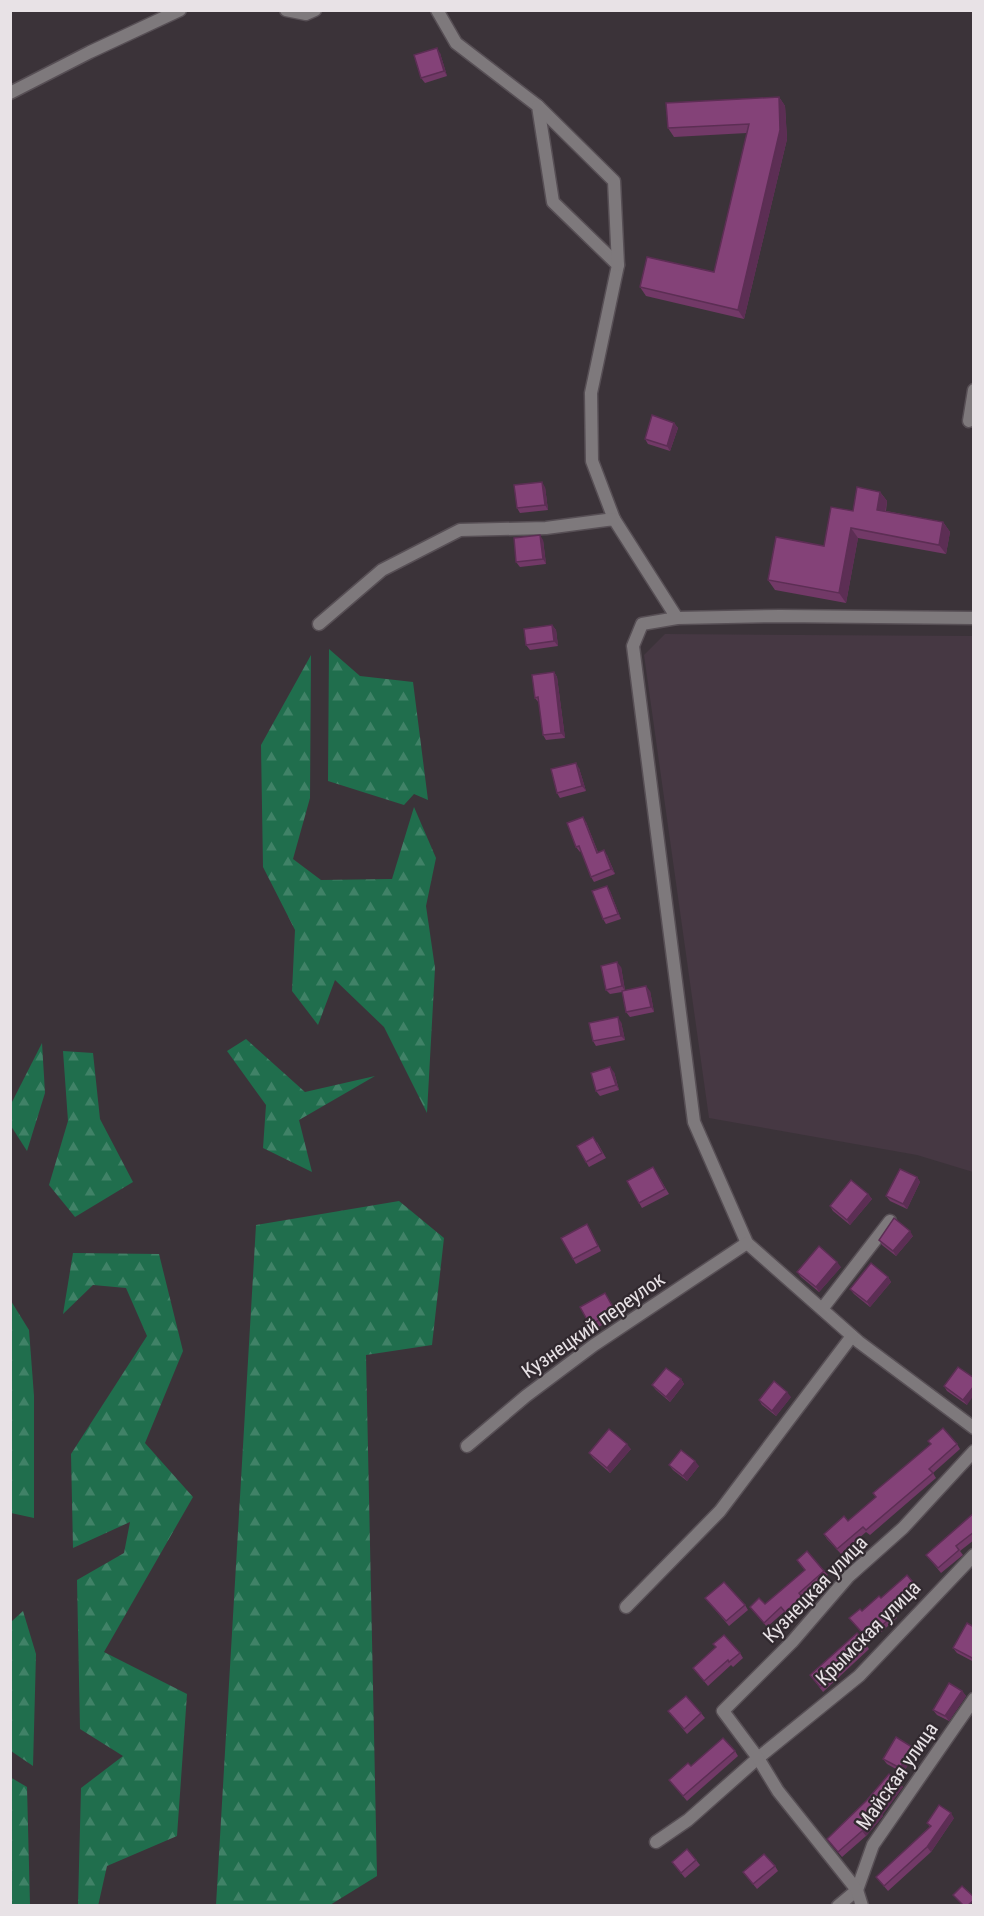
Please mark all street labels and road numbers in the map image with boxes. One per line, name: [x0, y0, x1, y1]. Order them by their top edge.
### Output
street label: Кузнецкий переулок: [517, 1266, 669, 1383]
street label: Кузнецкая улица: [758, 1530, 872, 1648]
street label: Крымская улица: [811, 1576, 925, 1690]
street label: Майская улица: [851, 1718, 943, 1834]

